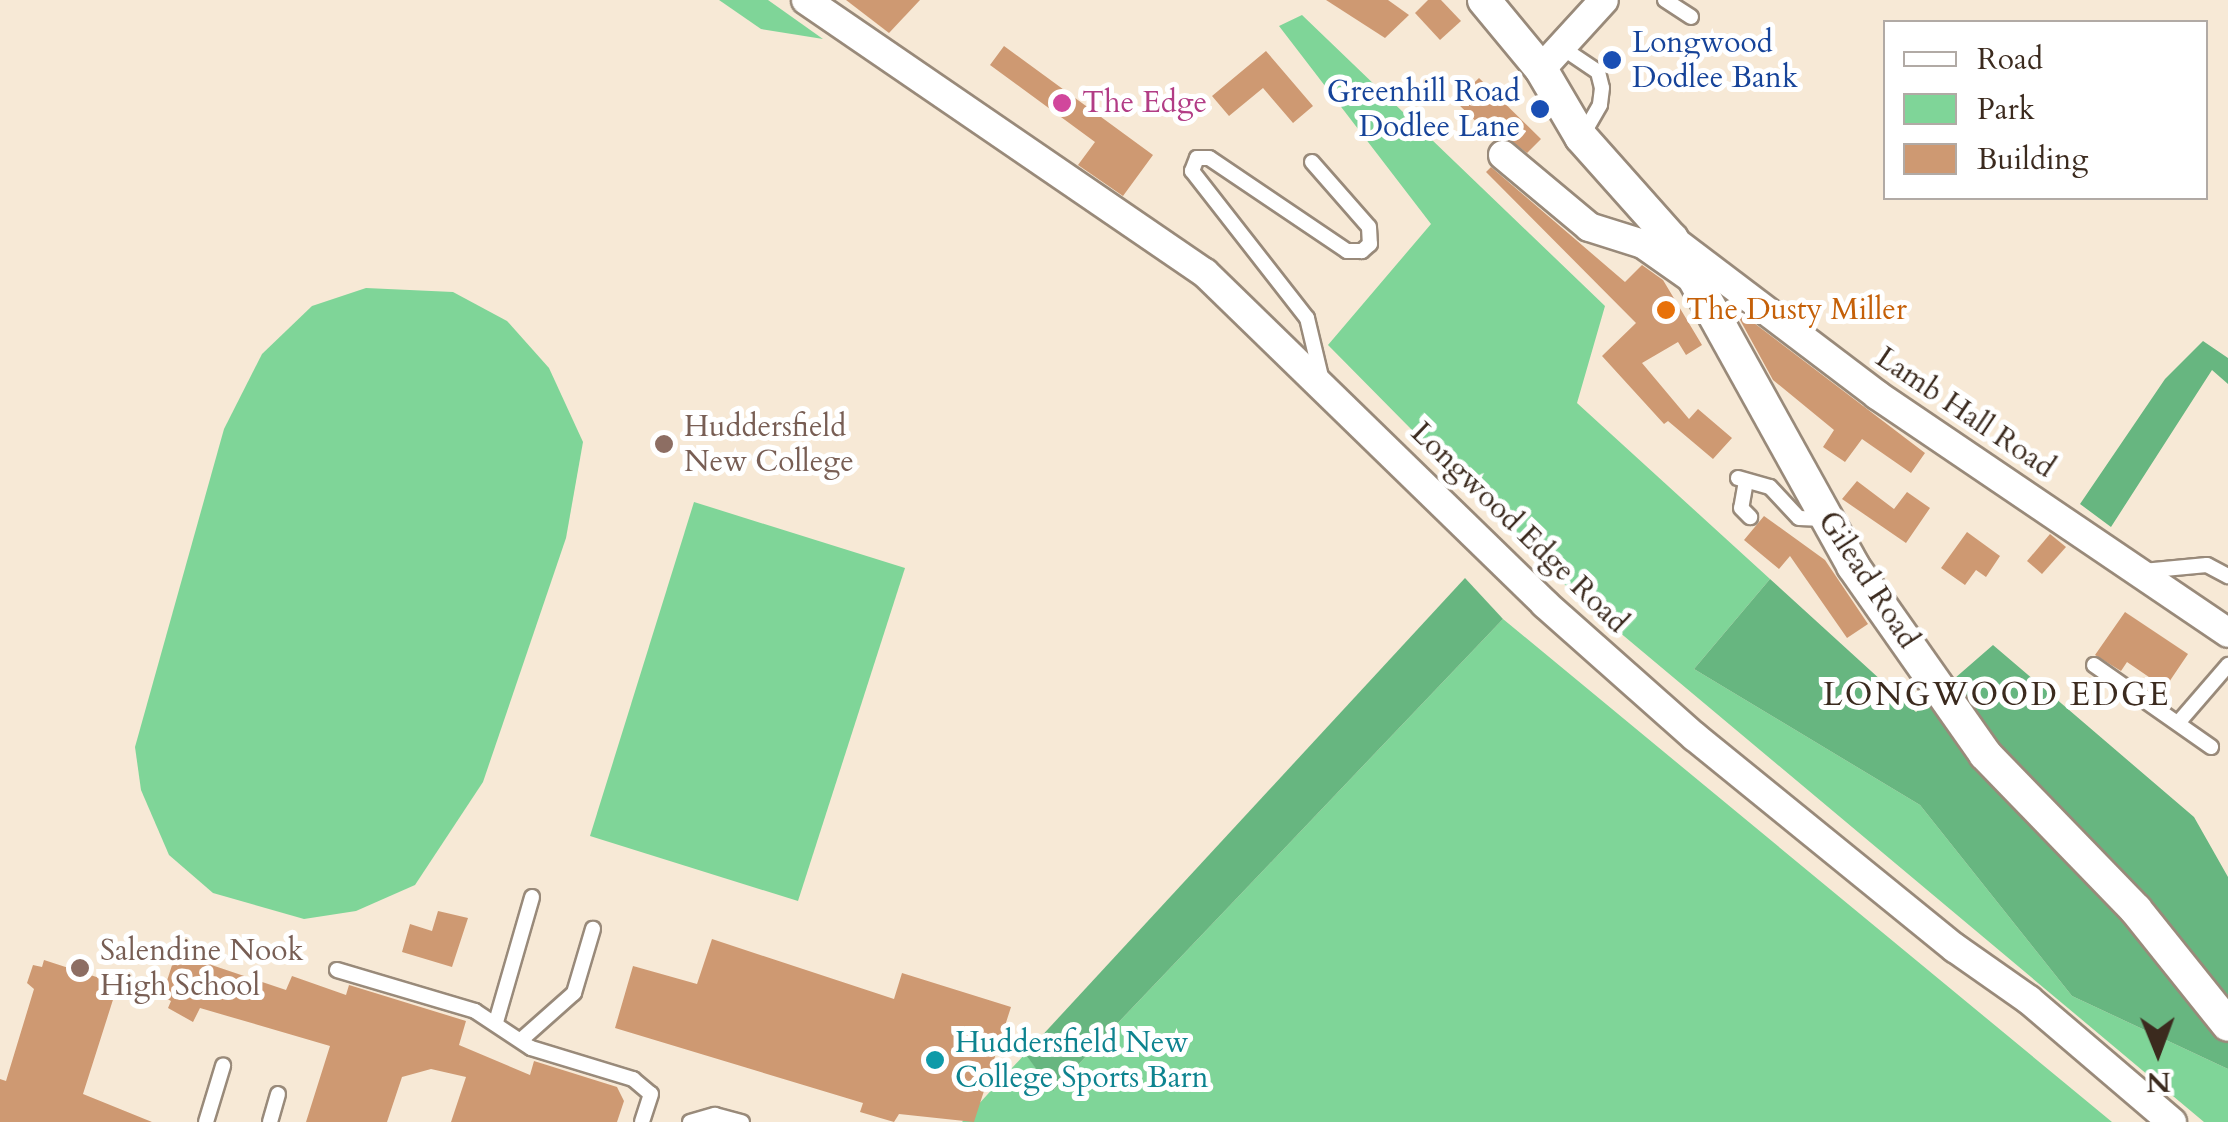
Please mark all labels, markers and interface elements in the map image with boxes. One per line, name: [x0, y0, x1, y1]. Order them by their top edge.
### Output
legend: [1883, 20, 2208, 200]
place label: Longwood Dodlee Bank: [1632, 25, 1798, 96]
text: Road: [1977, 39, 2043, 80]
marker: Longwood Dodlee Bank: [1601, 49, 1623, 71]
place label: Greenhill Road Dodlee Lane: [1327, 74, 1520, 144]
place label: The Edge: [1082, 85, 1207, 121]
text: Park: [1977, 89, 2035, 130]
marker: The Edge: [1051, 92, 1073, 114]
marker: Greenhill Road Dodlee Lane: [1529, 98, 1551, 120]
text: Building: [1977, 139, 2088, 180]
place label: The Dusty Miller: [1686, 292, 1907, 328]
marker: The Dusty Miller: [1655, 299, 1677, 321]
street label: Lamb Hall Road: [1869, 340, 2061, 486]
place label: Huddersfield New College: [684, 409, 854, 480]
street label: Longwood Edge Road: [1403, 415, 1635, 641]
marker: Huddersfield New College: [653, 433, 675, 455]
street label: Gilead Road: [1810, 505, 1926, 655]
district label: LONGWOOD EDGE: [1823, 676, 2171, 714]
place label: Salendine Nook High School: [100, 933, 304, 1004]
marker: Salendine Nook High School: [69, 957, 91, 979]
north arrow: [2108, 1002, 2208, 1102]
place label: Huddersfield New College Sports Barn: [955, 1025, 1209, 1096]
marker: Huddersfield New College Sports Barn: [924, 1049, 946, 1071]
text: N: [2146, 1063, 2171, 1101]

